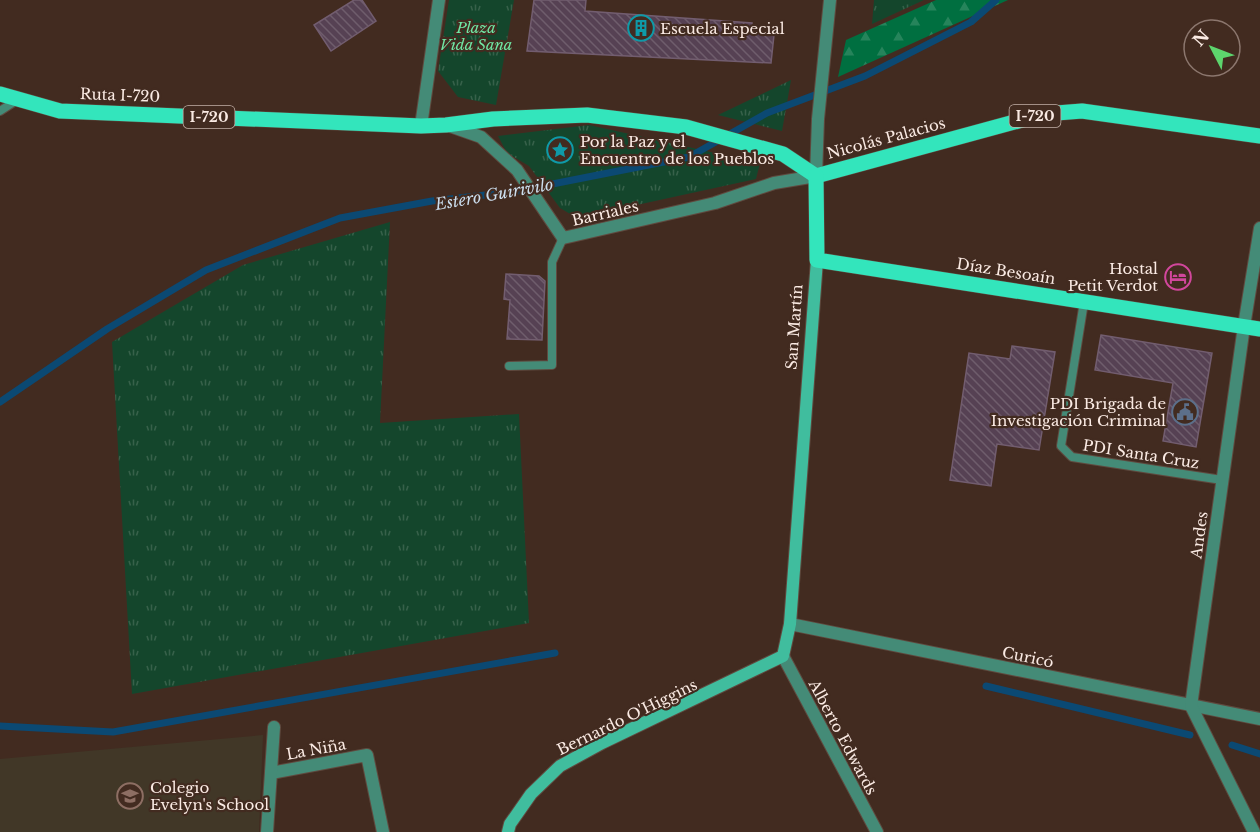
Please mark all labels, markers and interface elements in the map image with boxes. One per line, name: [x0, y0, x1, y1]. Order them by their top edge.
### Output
building icon: Escuela Especial: [626, 13, 656, 43]
park label: Plaza Vida Sana: [440, 18, 512, 54]
north arrow: [1182, 18, 1242, 78]
place label: Escuela Especial: [660, 19, 785, 38]
text: N: [1188, 26, 1213, 50]
street label: Ruta I-720: [80, 84, 160, 106]
road number: I-720: [1010, 105, 1060, 127]
road number: I-720: [184, 106, 234, 128]
street label: Nicolás Palacios: [825, 113, 948, 163]
place label: Por la Paz y el Encuentro de los Pueblos: [580, 132, 774, 168]
place icon: Por la Paz y el Encuentro de los Pueblos: [545, 135, 575, 165]
water label: Estero Guirivilo: [432, 174, 555, 214]
street label: Barriales: [570, 196, 640, 230]
street label: Díaz Besoaín: [955, 254, 1057, 288]
place label: Hostal Petit Verdot: [1068, 259, 1158, 295]
hotel icon: Hostal Petit Verdot: [1163, 262, 1193, 292]
street label: San Martín: [782, 284, 806, 370]
place label: PDI Brigada de Investigación Criminal: [991, 394, 1166, 430]
public building icon: PDI Brigada de Investigación Criminal: [1170, 397, 1200, 427]
street label: PDI Santa Cruz: [1081, 435, 1201, 473]
street label: Andes: [1186, 510, 1212, 561]
street label: Curicó: [1000, 642, 1056, 672]
street label: Bernardo O'Higgins: [554, 675, 700, 759]
street label: Alberto Edwards: [804, 675, 881, 798]
street label: La Niña: [285, 734, 348, 764]
place label: Colegio Evelyn's School: [150, 778, 269, 814]
school or university icon: Colegio Evelyn's School: [115, 781, 145, 811]

